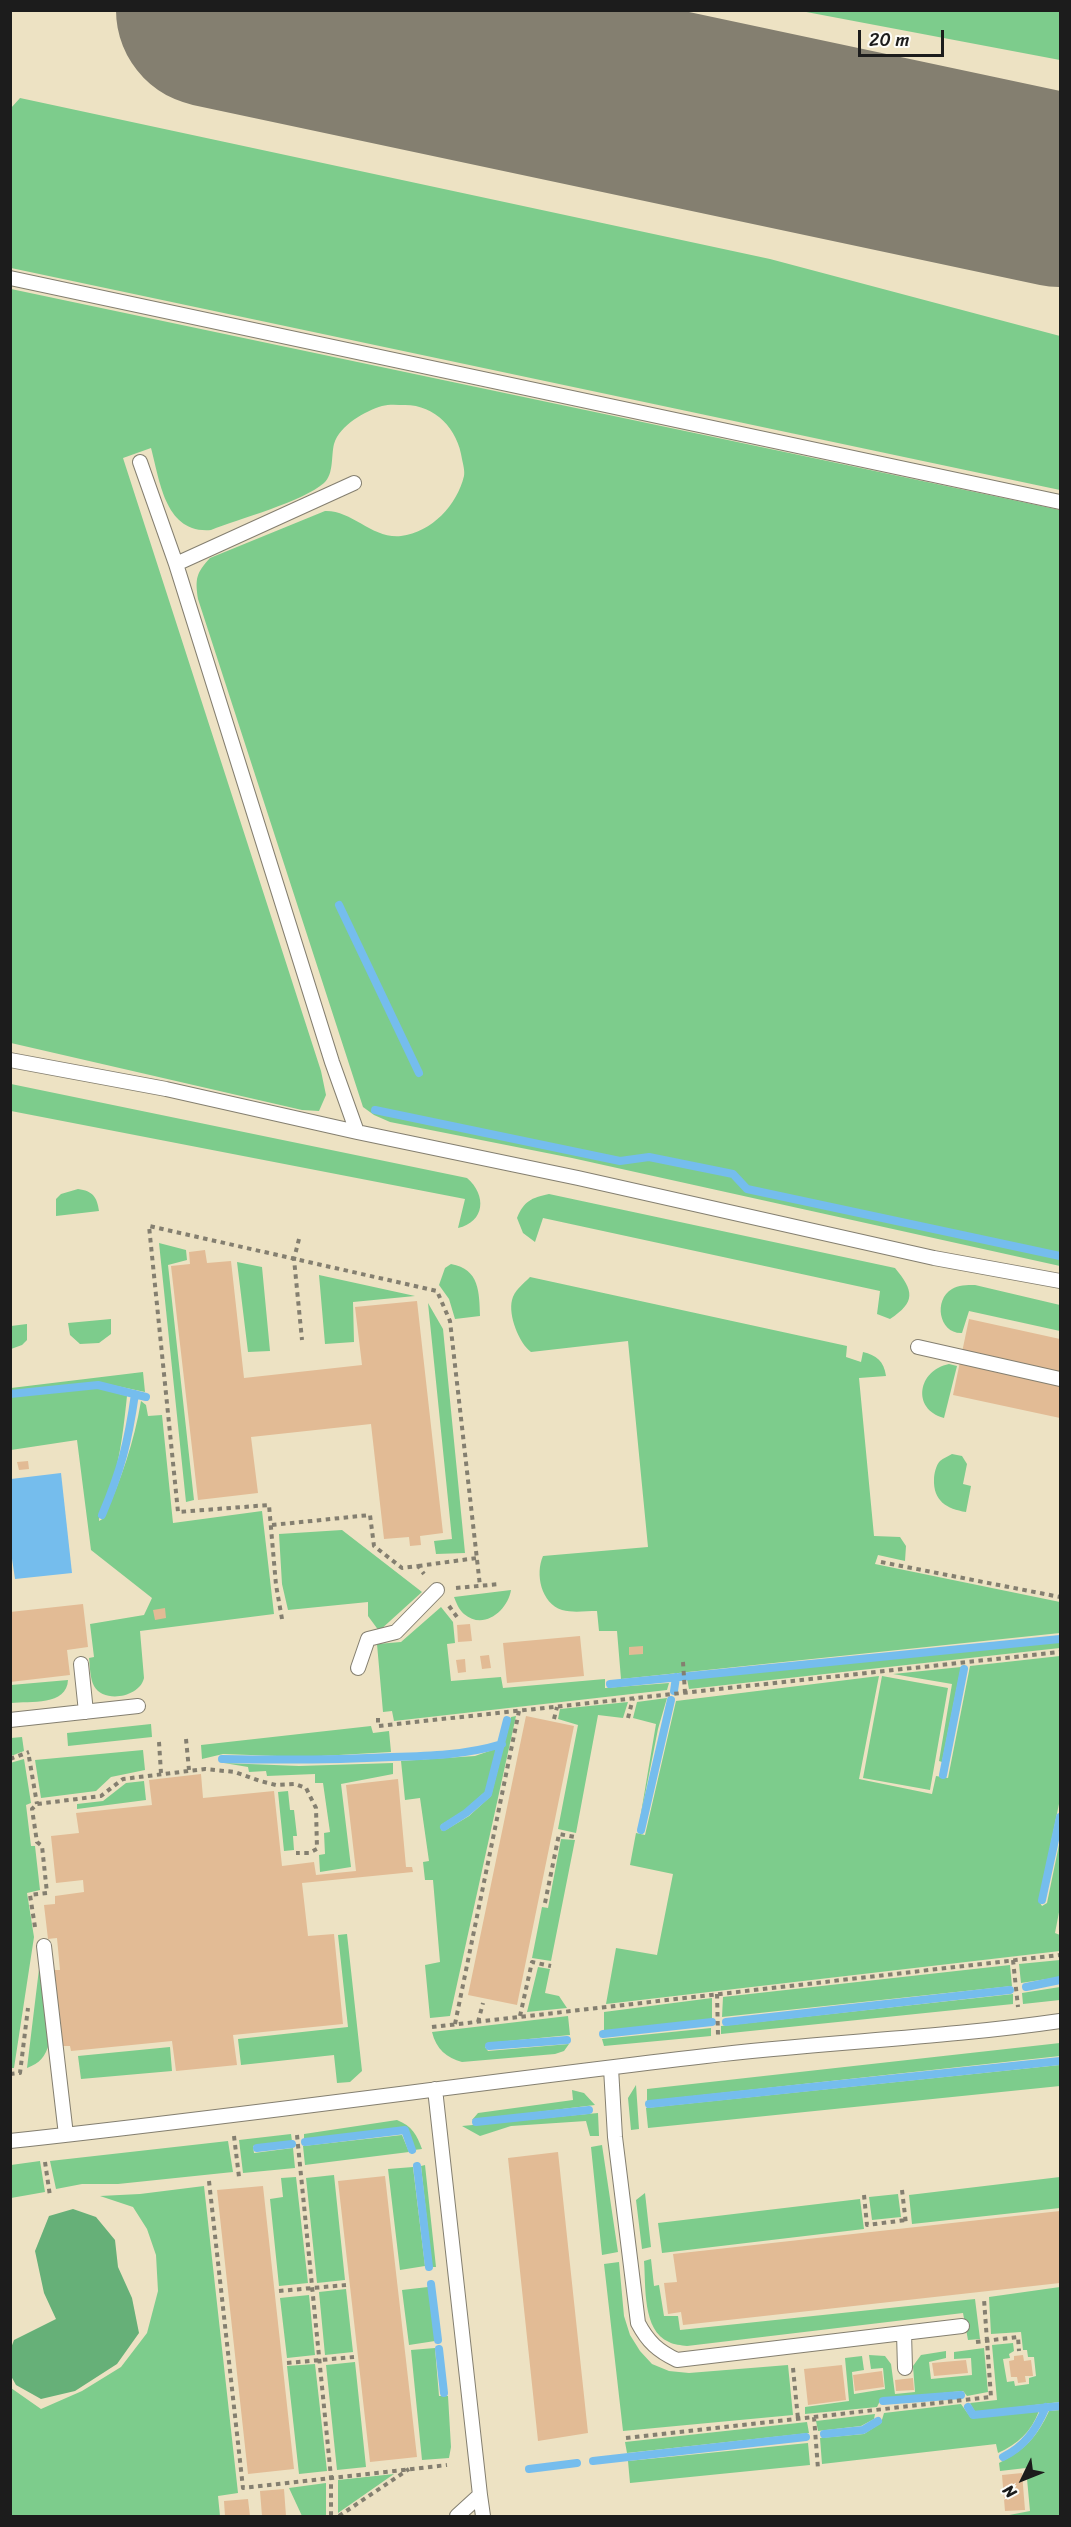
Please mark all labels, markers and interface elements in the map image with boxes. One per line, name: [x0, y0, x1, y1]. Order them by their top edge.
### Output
scale bar: [861, 18, 946, 56]
text: 20 m: [869, 24, 909, 56]
north arrow: [993, 2449, 1053, 2509]
text: N: [995, 2478, 1024, 2506]

